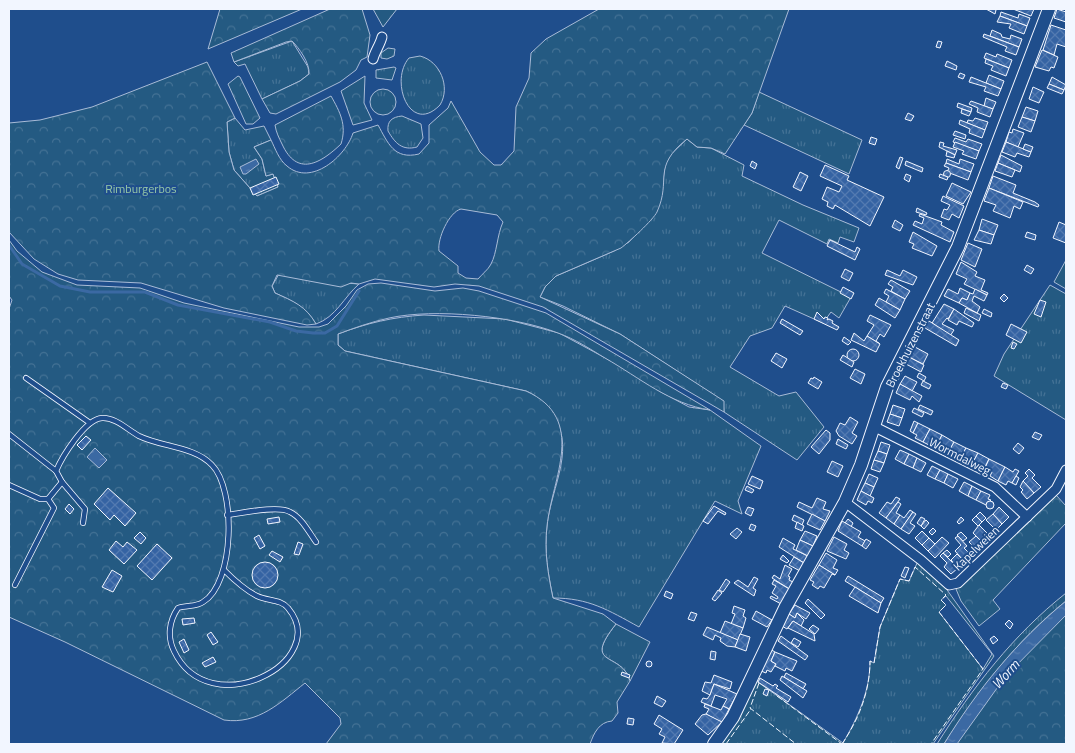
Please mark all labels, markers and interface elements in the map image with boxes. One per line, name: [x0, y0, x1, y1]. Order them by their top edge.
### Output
park label: Rimburgerbos: [105, 179, 177, 198]
street label: Broekhuizenstraat: [880, 299, 940, 391]
street label: Wormdalweg: [926, 432, 994, 480]
street label: Kapelweien: [948, 521, 1004, 575]
water label: Worm: [986, 654, 1025, 693]

